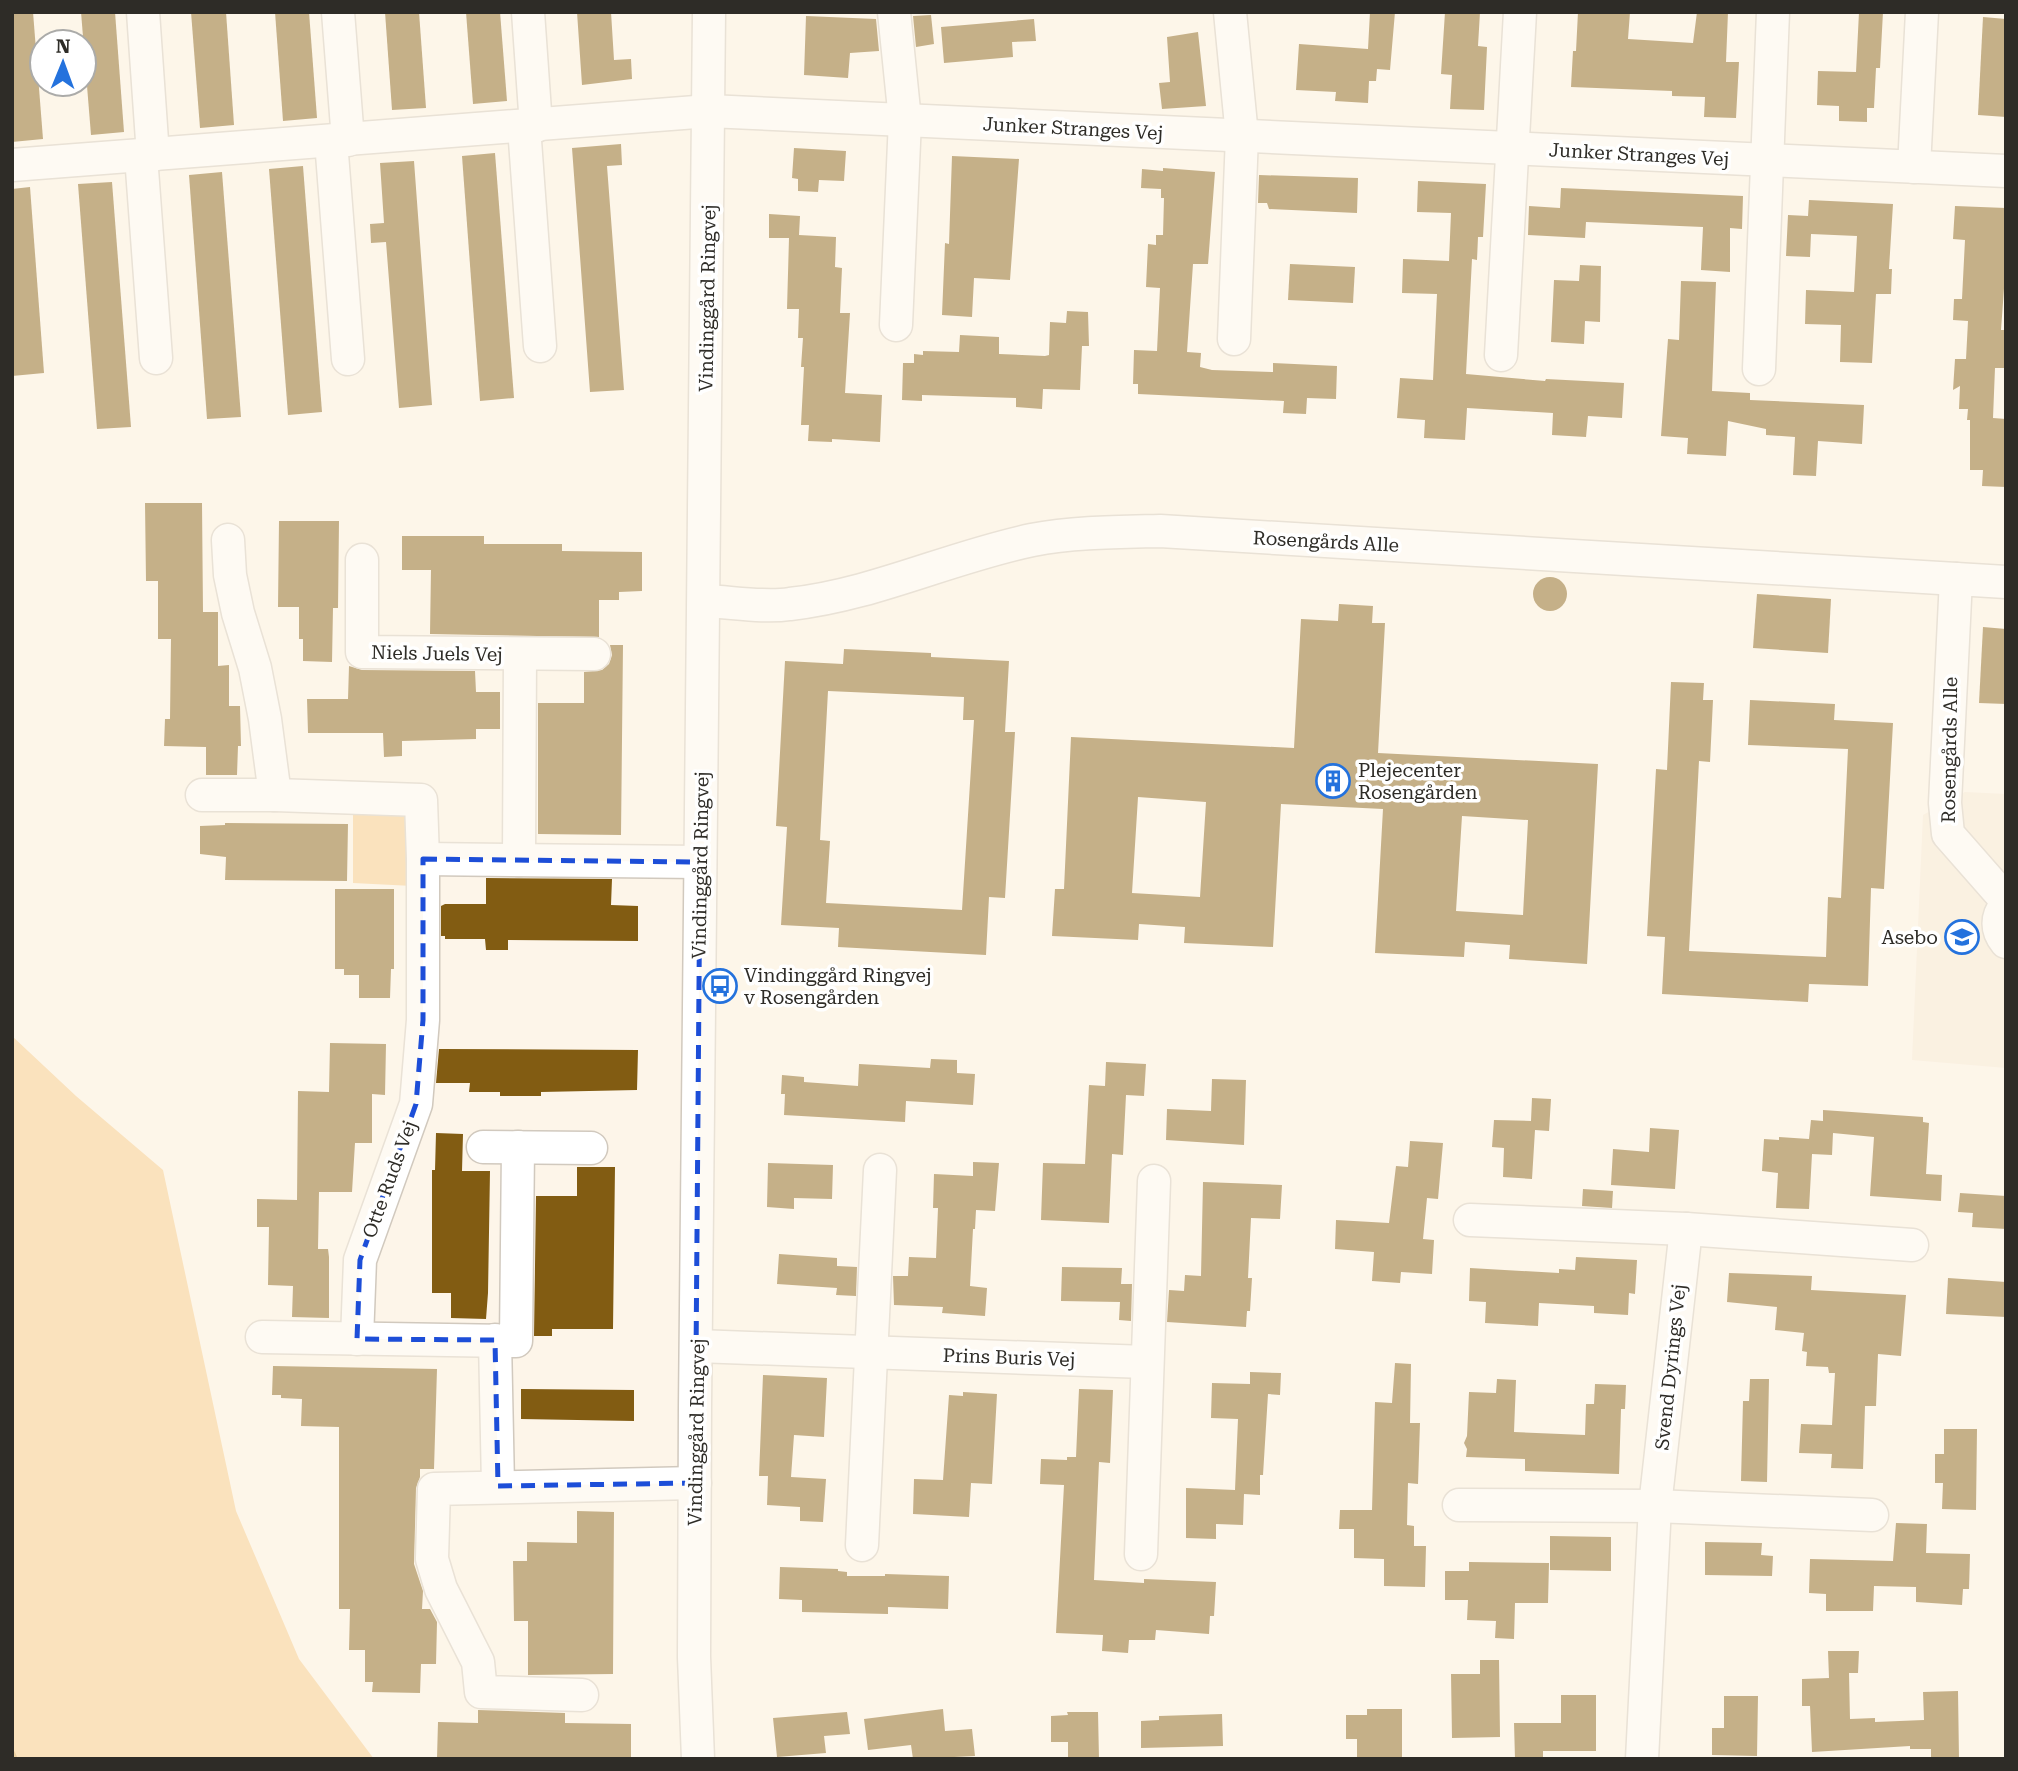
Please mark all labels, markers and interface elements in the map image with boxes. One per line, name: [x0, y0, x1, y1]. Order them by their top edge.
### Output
north arrow: [28, 28, 98, 98]
text: N: [56, 35, 71, 58]
street label: Junker Stranges Vej: [982, 112, 1164, 145]
street label: Junker Stranges Vej: [1548, 138, 1730, 171]
street label: Vindinggård Ringvej: [694, 204, 721, 392]
street label: Rosengårds Alle: [1252, 526, 1400, 557]
street label: Niels Juels Vej: [371, 641, 503, 666]
street label: Rosengårds Alle: [1937, 677, 1962, 823]
place label: Plejecenter Rosengården: [1358, 759, 1478, 804]
building icon: Plejecenter Rosengården: [1314, 762, 1352, 800]
street label: Vindinggård Ringvej: [687, 771, 714, 959]
school or university icon: Asebo: [1943, 918, 1981, 956]
place label: Asebo: [1881, 926, 1938, 949]
place label: Vindinggård Ringvej v Rosengården: [744, 964, 932, 1009]
bus stop icon: Vindinggård Ringvej v Rosengården: [701, 967, 739, 1005]
street label: Otte Ruds Vej: [358, 1117, 421, 1241]
street label: Svend Dyrings Vej: [1650, 1283, 1691, 1451]
street label: Vindinggård Ringvej: [683, 1338, 710, 1526]
street label: Prins Buris Vej: [942, 1344, 1076, 1371]

